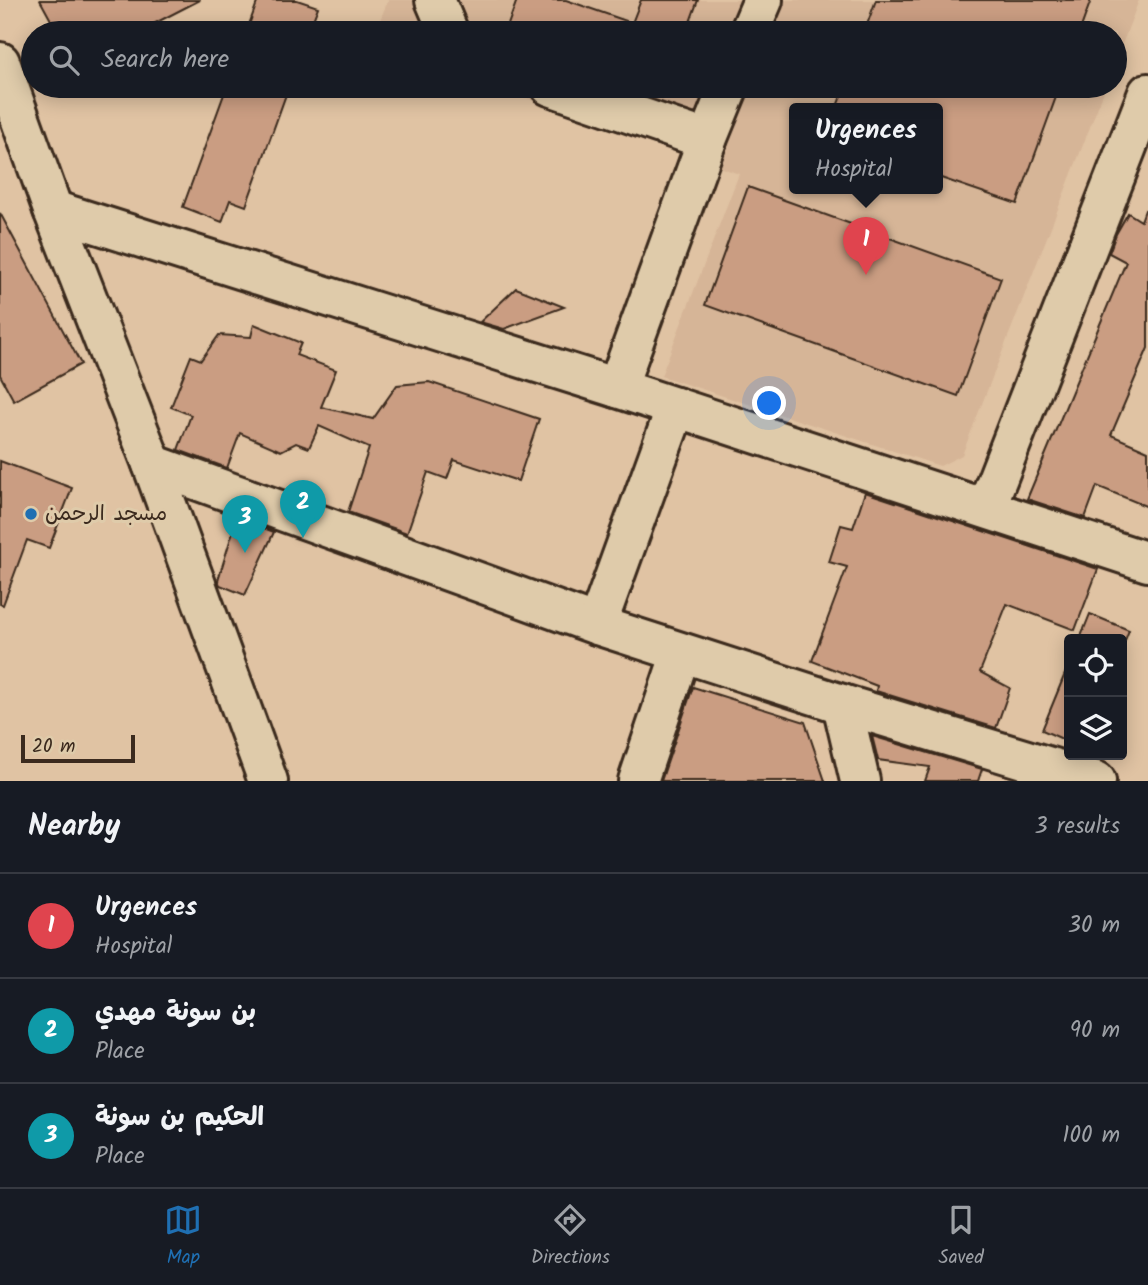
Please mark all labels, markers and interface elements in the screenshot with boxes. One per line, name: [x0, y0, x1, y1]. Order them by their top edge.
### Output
search box: [21, 21, 1127, 98]
text: Search here: [101, 39, 229, 81]
icon: search: [45, 41, 83, 79]
popup: [789, 103, 943, 194]
text: Urgences: [815, 110, 917, 152]
text: Hospital: [815, 152, 892, 188]
pin: 1: [843, 217, 889, 275]
your location: [752, 386, 786, 420]
pin: 2: [280, 480, 326, 538]
pin: 3: [222, 495, 268, 553]
place label: مسجد الرحمن: [45, 498, 167, 531]
marker: مسجد الرحمن: [23, 506, 39, 522]
map controls: [1064, 634, 1127, 760]
button: locate: [1064, 634, 1127, 697]
button: layers: [1064, 697, 1127, 760]
scale bar: [21, 732, 135, 764]
text: 20 m: [32, 732, 75, 762]
text: Nearby: [28, 803, 120, 851]
text: 3 results: [1034, 809, 1120, 845]
text: Urgences: [95, 887, 197, 929]
text: 1: [48, 908, 54, 944]
text: 30 m: [1068, 908, 1120, 944]
text: Hospital: [95, 929, 172, 965]
text: بن سونة مهدي: [95, 992, 256, 1034]
text: 2: [44, 1013, 58, 1049]
text: 90 m: [1070, 1013, 1120, 1049]
text: Place: [95, 1034, 145, 1070]
text: الحكيم بن سونة: [95, 1097, 264, 1139]
text: 3: [45, 1118, 57, 1154]
text: 100 m: [1062, 1118, 1120, 1154]
text: Place: [95, 1139, 145, 1175]
tab: Map: [164, 1201, 202, 1273]
tab: Directions: [531, 1201, 610, 1273]
tab: Saved: [939, 1201, 984, 1273]

